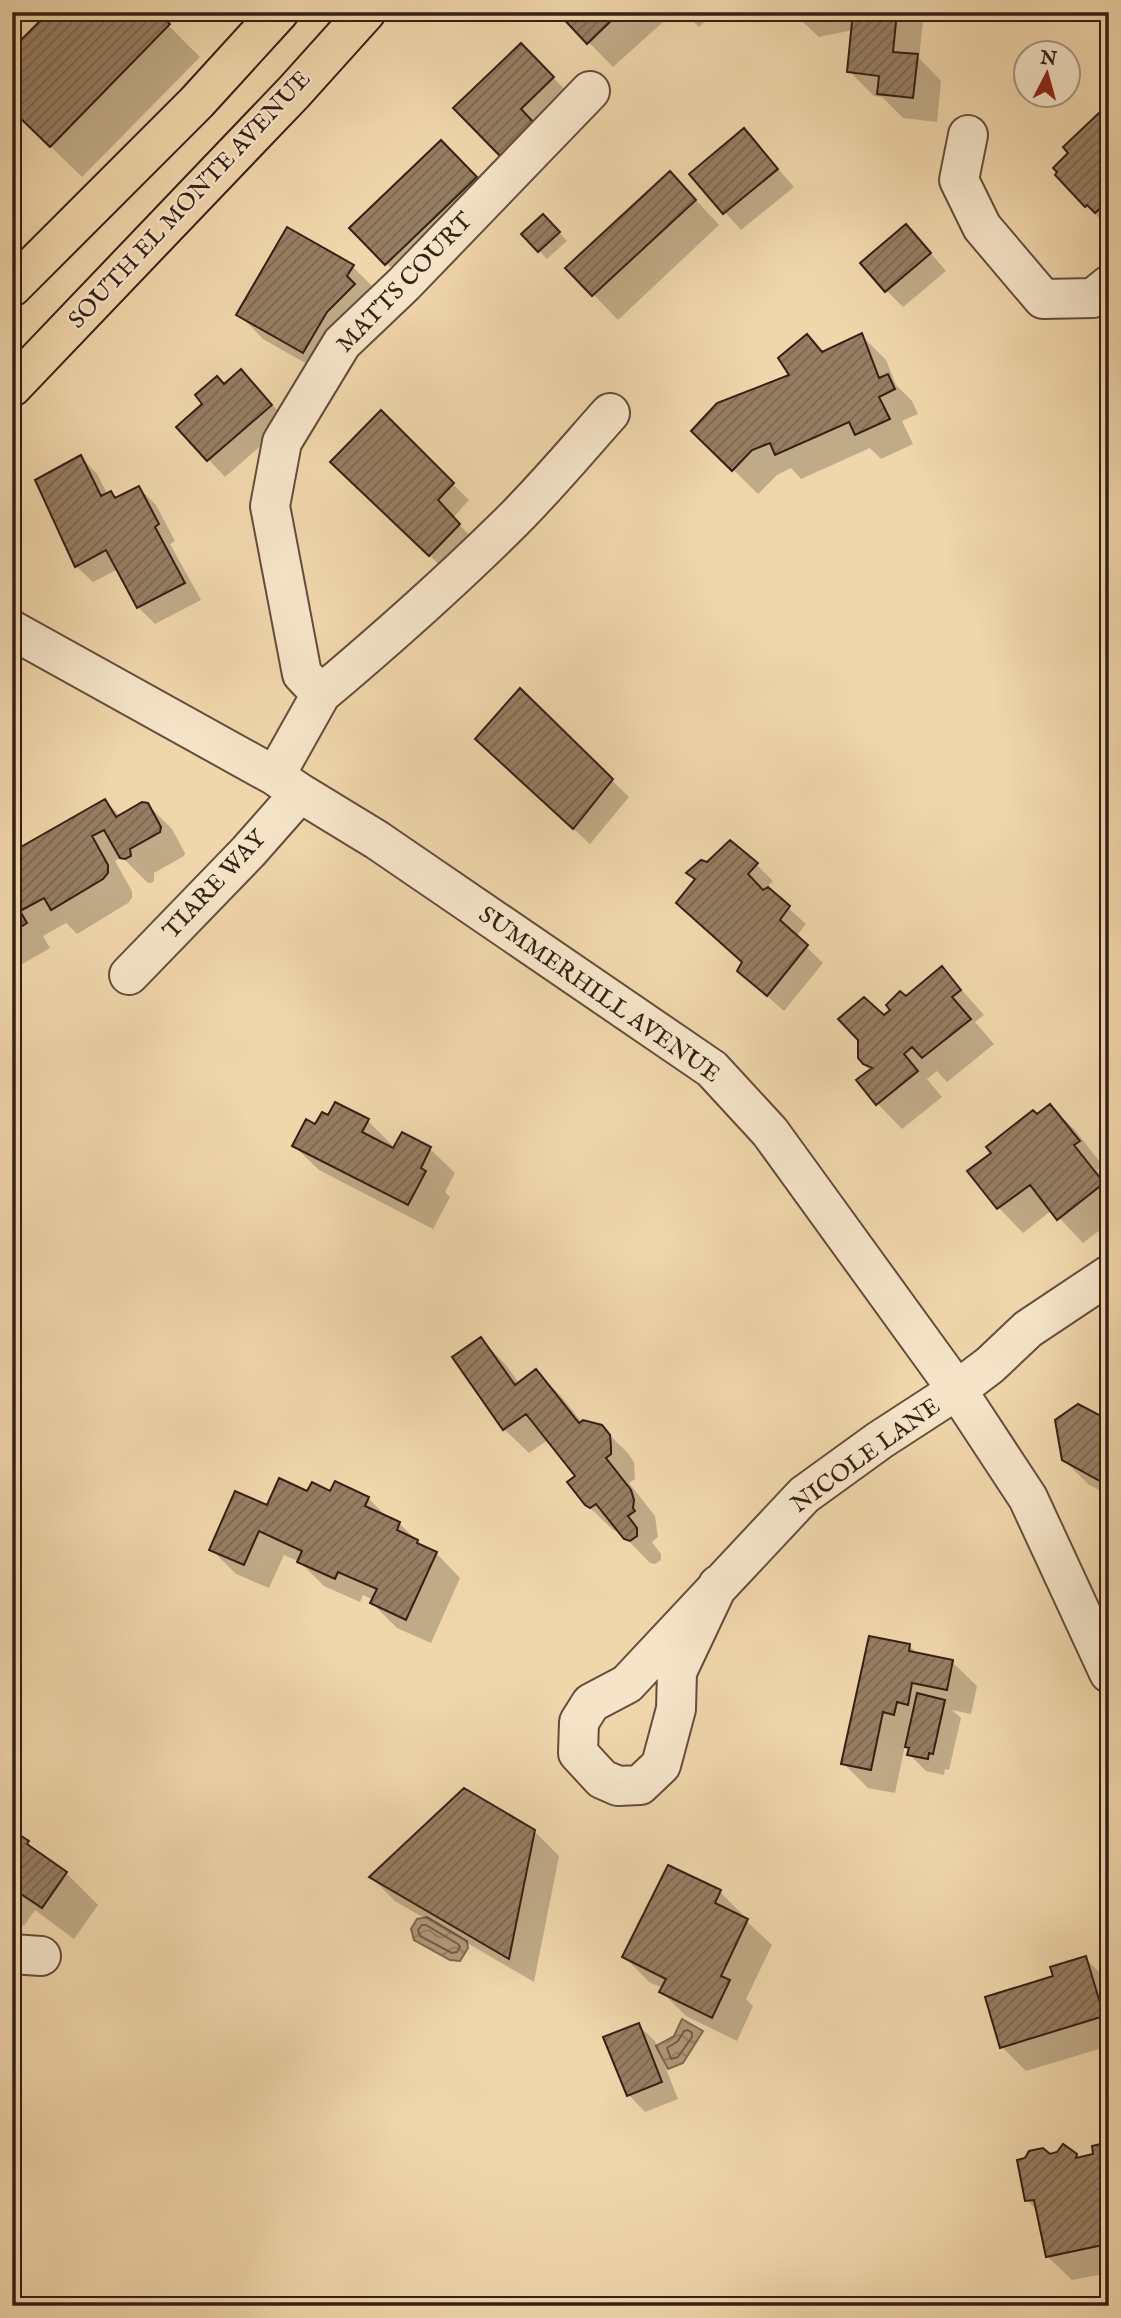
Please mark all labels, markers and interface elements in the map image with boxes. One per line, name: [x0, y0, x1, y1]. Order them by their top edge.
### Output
north arrow: [1012, 38, 1082, 108]
text: N: [1038, 46, 1059, 72]
street label: SOUTH EL MONTE AVENUE: [62, 64, 318, 336]
street label: MATTS COURT: [330, 206, 480, 360]
street label: TIARE WAY: [157, 823, 275, 946]
street label: SUMMERHILL AVENUE: [472, 900, 726, 1090]
street label: NICOLE LANE: [785, 1391, 947, 1521]

